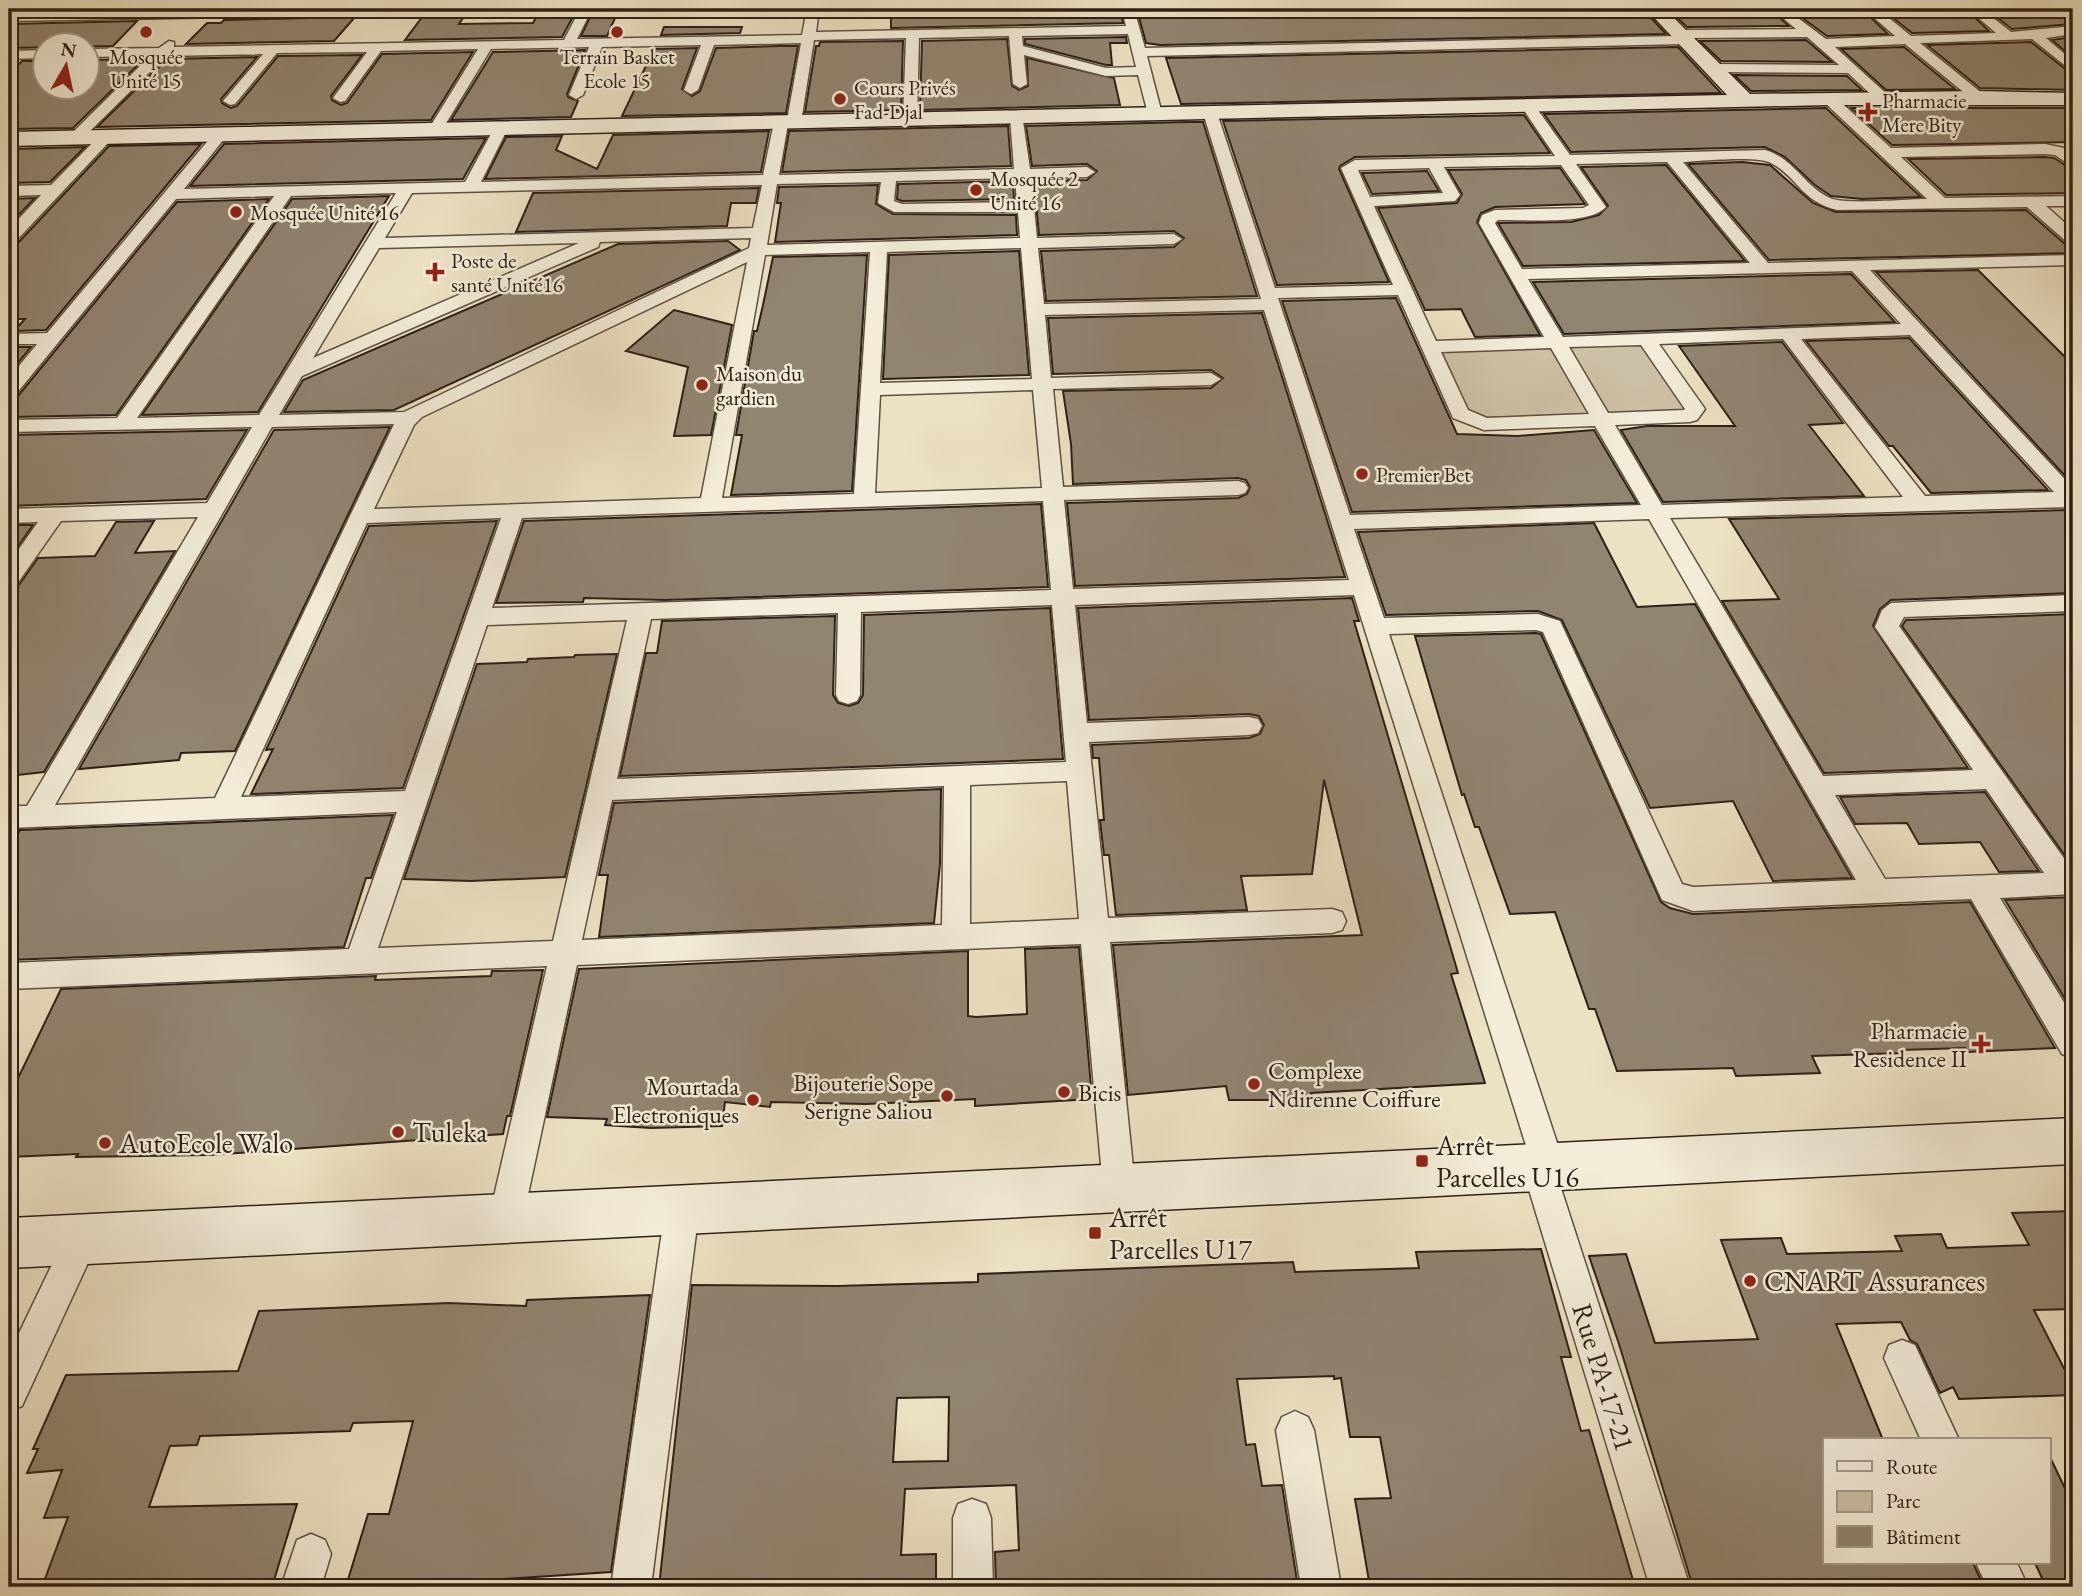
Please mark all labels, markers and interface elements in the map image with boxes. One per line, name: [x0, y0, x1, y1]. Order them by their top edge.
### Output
marker: Mosquée Unité 15: [138, 24, 154, 40]
marker: Terrain Basket Ecole 15: [609, 24, 625, 40]
north arrow: [32, 32, 102, 102]
text: N: [59, 36, 79, 63]
place label: Mosquée Unité 15: [109, 43, 183, 94]
place label: Terrain Basket Ecole 15: [559, 43, 675, 94]
place label: Cours Privés Fad-Djal: [854, 74, 956, 125]
place label: Pharmacie Mere Bity: [1882, 87, 1966, 138]
marker: Cours Privés Fad-Djal: [832, 91, 848, 107]
marker: Pharmacie Mere Bity: [1860, 104, 1876, 120]
place label: Mosquée 2 Unité 16: [990, 165, 1078, 216]
marker: Mosquée 2 Unité 16: [968, 182, 984, 198]
place label: Mosquée Unité 16: [250, 199, 399, 226]
marker: Mosquée Unité 16: [228, 204, 244, 220]
place label: Poste de santé Unité16: [451, 247, 563, 298]
marker: Poste de santé Unité16: [425, 262, 445, 282]
place label: Maison du gardien: [716, 360, 802, 411]
marker: Maison du gardien: [694, 377, 710, 393]
place label: Premier Bet: [1376, 461, 1471, 488]
marker: Premier Bet: [1354, 466, 1370, 482]
place label: Pharmacie Residence II: [1853, 1015, 1967, 1074]
marker: Pharmacie Residence II: [1973, 1036, 1989, 1052]
place label: Complexe Ndirenne Coiffure: [1268, 1055, 1441, 1114]
place label: Bijouterie Sope Serigne Saliou: [793, 1067, 933, 1126]
place label: Mourtada Electroniques: [613, 1071, 739, 1130]
marker: Complexe Ndirenne Coiffure: [1246, 1076, 1262, 1092]
place label: Bicis: [1078, 1077, 1121, 1108]
marker: Bicis: [1056, 1084, 1072, 1100]
marker: Bijouterie Sope Serigne Saliou: [939, 1088, 955, 1104]
marker: Mourtada Electroniques: [745, 1092, 761, 1108]
place label: Tuleka: [412, 1114, 488, 1150]
marker: Tuleka: [390, 1124, 406, 1140]
place label: AutoEcole Walo: [118, 1125, 293, 1161]
place label: Arrêt Parcelles U16: [1435, 1127, 1579, 1195]
marker: AutoEcole Walo: [97, 1135, 113, 1151]
marker: Arrêt Parcelles U16: [1414, 1153, 1430, 1169]
place label: Arrêt Parcelles U17: [1108, 1199, 1252, 1267]
marker: Arrêt Parcelles U17: [1087, 1225, 1103, 1241]
place label: CNART Assurances: [1764, 1263, 1985, 1299]
marker: CNART Assurances: [1742, 1273, 1758, 1289]
street label: Rue PA-17-21: [1564, 1299, 1644, 1455]
legend: [1823, 1438, 2050, 1564]
text: Route: [1886, 1453, 1937, 1480]
text: Parc: [1886, 1487, 1920, 1514]
text: Bâtiment: [1886, 1523, 1961, 1550]

